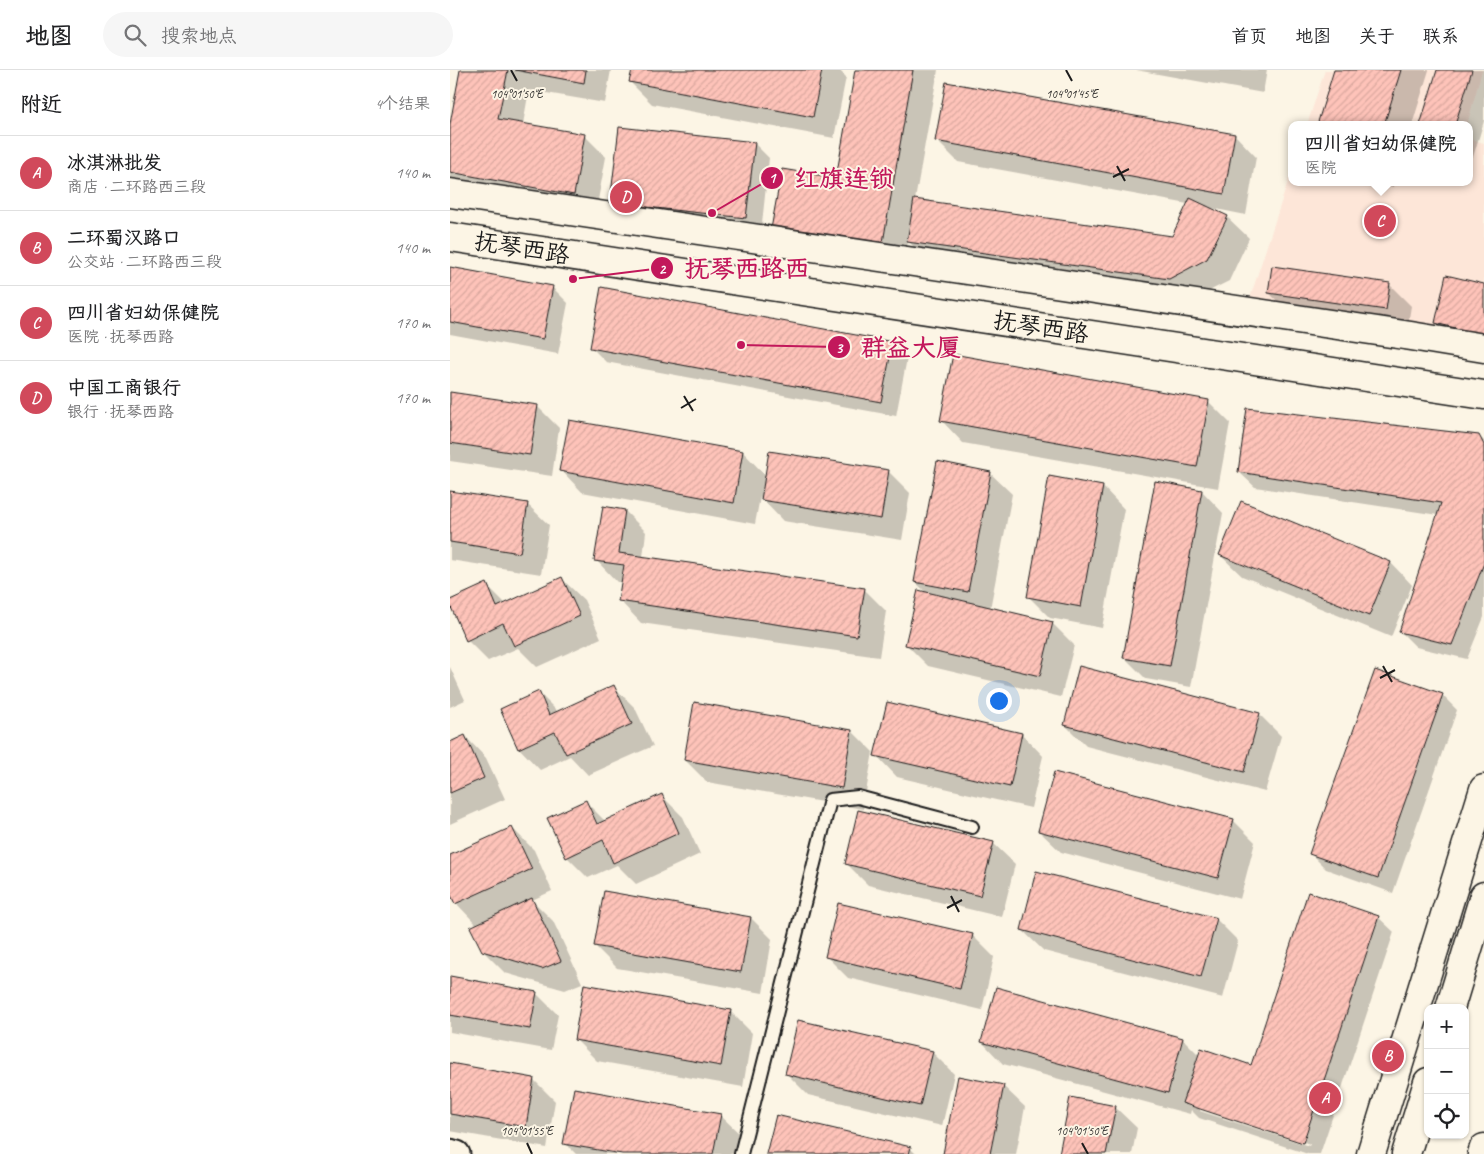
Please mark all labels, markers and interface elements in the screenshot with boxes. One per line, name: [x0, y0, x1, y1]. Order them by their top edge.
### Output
search box: [103, 12, 453, 57]
text: 地图: [25, 21, 73, 51]
icon: search: [121, 21, 149, 49]
text: 搜索地点: [161, 24, 237, 48]
text: 首页: [1231, 25, 1267, 47]
text: 地图: [1295, 25, 1331, 47]
text: 关于: [1359, 25, 1395, 47]
text: 联系: [1423, 25, 1459, 47]
text: 104°01'50"E: [491, 86, 545, 102]
text: 104°01'45"E: [1046, 86, 1100, 102]
text: 附近: [20, 91, 62, 117]
text: 4个结果: [375, 94, 430, 114]
popup: [1288, 121, 1473, 186]
text: 四川省妇幼保健院: [1304, 132, 1457, 156]
text: 冰淇淋批发: [67, 151, 162, 175]
callout: 红旗连锁: [759, 158, 904, 198]
text: 医院: [1304, 158, 1337, 178]
text: A: [32, 163, 40, 183]
text: 140 m: [396, 163, 430, 183]
text: 红旗连锁: [794, 163, 894, 195]
text: 1: [769, 169, 778, 188]
text: 商店 · 二环路西三段: [67, 177, 206, 197]
pin: D: [610, 178, 642, 216]
pin: C: [1364, 202, 1396, 240]
text: 二环蜀汉路口: [67, 226, 181, 250]
street label: 抚琴西路: [472, 226, 572, 270]
text: B: [32, 238, 40, 258]
text: 140 m: [396, 238, 430, 258]
callout: 抚琴西路西: [649, 248, 819, 288]
text: 公交站 · 二环路西三段: [67, 252, 222, 272]
text: 抚琴西路西: [684, 253, 810, 285]
text: 2: [659, 260, 667, 279]
text: 四川省妇幼保健院: [67, 301, 219, 325]
street label: 抚琴西路: [991, 305, 1091, 349]
text: C: [32, 313, 40, 333]
text: 170 m: [396, 313, 430, 333]
text: 医院 · 抚琴西路: [67, 327, 174, 347]
callout: 群益大厦: [826, 327, 971, 367]
text: 群益大厦: [861, 332, 961, 364]
text: 3: [836, 339, 844, 358]
text: 中国工商银行: [67, 376, 181, 400]
text: D: [31, 388, 41, 408]
text: 170 m: [396, 388, 430, 408]
text: 银行 · 抚琴西路: [67, 402, 174, 422]
your location: [986, 688, 1012, 714]
map controls: [1424, 1004, 1469, 1139]
button: +: [1424, 1004, 1469, 1049]
pin: B: [1372, 1037, 1404, 1075]
button: −: [1424, 1049, 1469, 1094]
pin: A: [1309, 1079, 1341, 1117]
button: locate: [1424, 1094, 1469, 1139]
text: 104°01'55"E: [501, 1123, 555, 1139]
text: 104°01'50"E: [1056, 1123, 1110, 1139]

